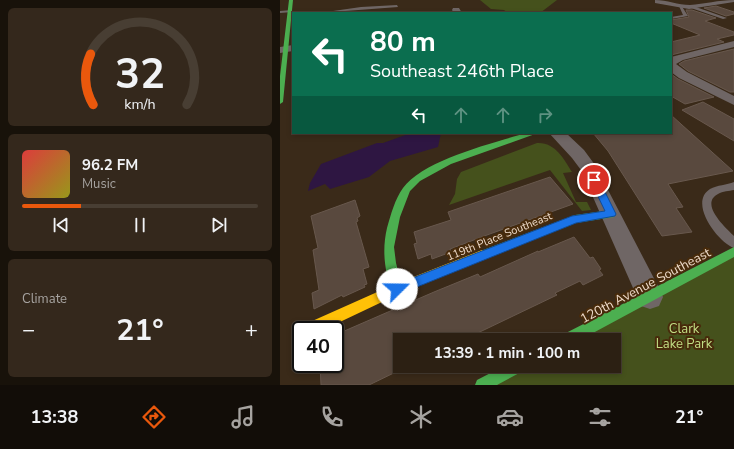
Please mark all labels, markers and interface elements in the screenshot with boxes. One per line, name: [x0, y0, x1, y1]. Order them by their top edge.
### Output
text: 80 m: [370, 23, 436, 61]
icon: left: [304, 28, 356, 80]
text: 32: [115, 46, 165, 103]
text: Southeast 246th Place: [370, 59, 554, 83]
text: km/h: [124, 94, 156, 113]
icon: left: [408, 104, 430, 126]
icon: ahead: [450, 104, 472, 126]
icon: ahead: [492, 104, 514, 126]
icon: right: [534, 104, 556, 126]
text: 96.2 FM: [82, 155, 138, 175]
pin: [577, 163, 611, 197]
icon: arrive: [583, 169, 605, 191]
text: Music: [82, 175, 116, 193]
street label: 119th Place Southeast: [444, 208, 554, 264]
icon: previous: [50, 214, 72, 236]
icon: pause: [129, 214, 151, 236]
icon: next: [208, 214, 230, 236]
street label: 120th Avenue Southeast: [577, 244, 714, 328]
position arrow: [376, 268, 418, 310]
text: Climate: [22, 290, 67, 308]
text: 21°: [116, 310, 164, 351]
text: −: [22, 315, 35, 345]
text: +: [245, 315, 258, 345]
park label: Clark Lake Park: [656, 320, 713, 353]
speed limit sign: 40: [292, 321, 344, 373]
text: 13:39 · 1 min · 100 m: [434, 343, 580, 363]
icon: directions: [140, 403, 168, 431]
icon: music: [229, 403, 257, 431]
icon: phone: [318, 403, 346, 431]
icon: climate: [407, 403, 435, 431]
icon: car: [496, 403, 524, 431]
icon: filters: [586, 403, 614, 431]
text: 13:38: [31, 405, 78, 429]
text: 21°: [675, 405, 703, 429]

